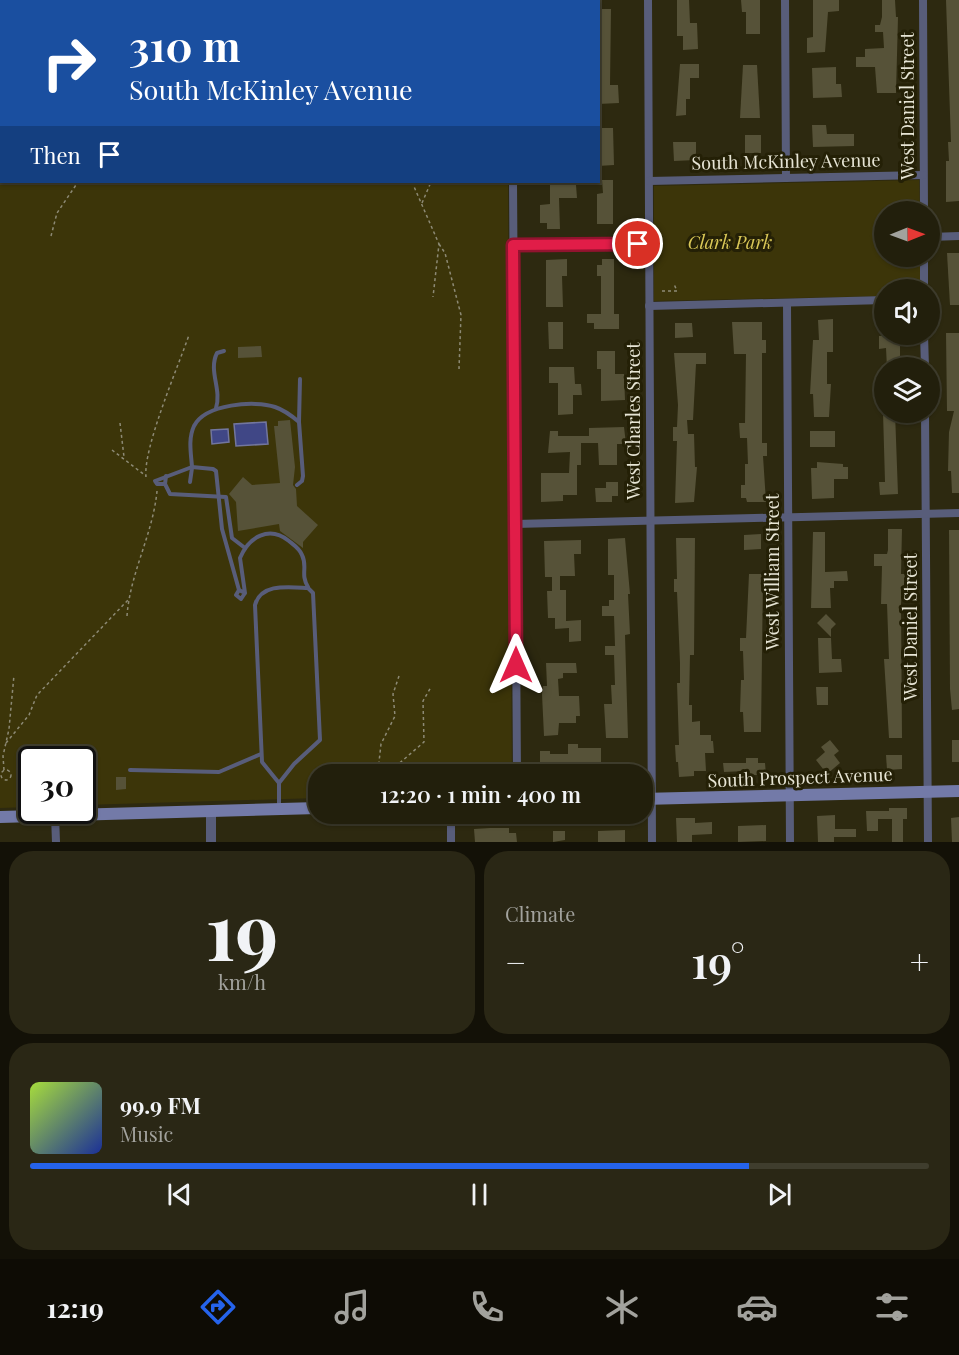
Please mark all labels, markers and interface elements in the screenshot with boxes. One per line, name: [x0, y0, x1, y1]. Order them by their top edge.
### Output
text: 310 m: [129, 17, 240, 73]
icon: right: [30, 24, 108, 102]
street label: West Daniel Street: [895, 32, 919, 181]
text: South McKinley Avenue: [129, 71, 413, 107]
icon: arrive: [93, 138, 126, 171]
text: Then: [30, 140, 81, 170]
street label: South McKinley Avenue: [691, 147, 881, 175]
north arrow: [874, 201, 940, 267]
map controls: [874, 201, 940, 423]
pin: [612, 218, 663, 269]
icon: arrive: [621, 227, 654, 260]
park label: Clark Park: [688, 230, 772, 254]
button: sound: [874, 279, 940, 345]
street label: West Charles Street: [621, 342, 645, 501]
button: layers: [874, 357, 940, 423]
street label: West William Street: [760, 493, 784, 651]
street label: West Daniel Street: [898, 553, 922, 702]
position arrow: [484, 633, 548, 697]
speed limit sign: 30: [18, 746, 96, 824]
street label: South Prospect Avenue: [707, 762, 893, 792]
text: 12:20 · 1 min · 400 m: [380, 779, 581, 809]
text: 19: [205, 877, 279, 981]
text: Climate: [505, 900, 575, 927]
text: 19°: [691, 930, 745, 990]
text: −: [505, 939, 526, 983]
text: +: [910, 939, 929, 983]
text: km/h: [218, 968, 266, 995]
text: 99.9 FM: [120, 1090, 201, 1120]
text: Music: [120, 1120, 173, 1147]
icon: previous: [163, 1178, 196, 1211]
icon: pause: [463, 1178, 496, 1211]
icon: next: [763, 1178, 796, 1211]
icon: directions: [197, 1286, 239, 1328]
icon: music: [331, 1286, 373, 1328]
icon: phone: [466, 1286, 508, 1328]
icon: climate: [601, 1286, 643, 1328]
icon: car: [736, 1286, 778, 1328]
icon: filters: [871, 1286, 913, 1328]
text: 12:19: [46, 1289, 104, 1325]

